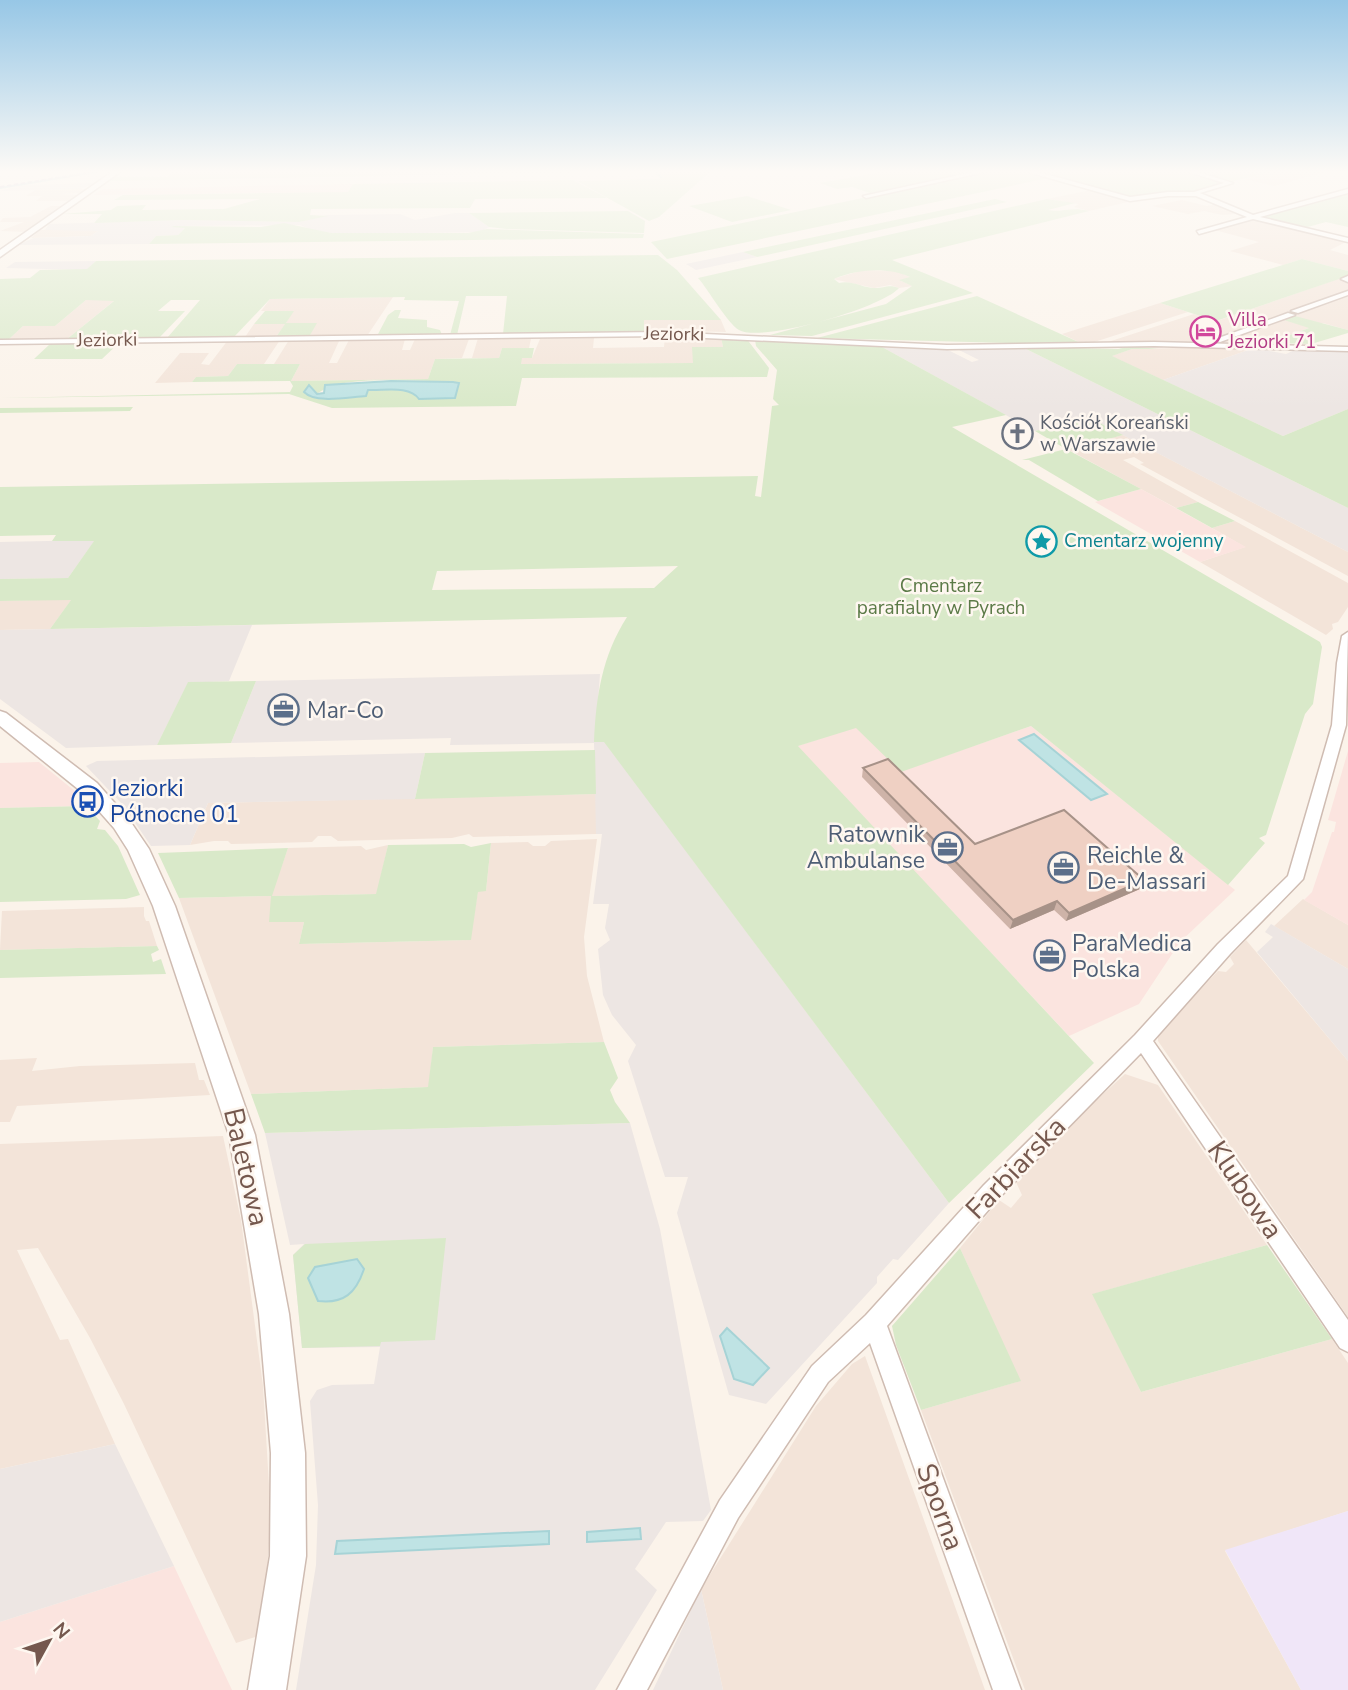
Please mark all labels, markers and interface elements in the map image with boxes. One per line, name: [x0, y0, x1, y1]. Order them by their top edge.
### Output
place label: Villa Jeziorki 71: [1227, 307, 1316, 355]
hotel icon: Villa Jeziorki 71: [1188, 314, 1222, 348]
street label: Jeziorki: [642, 320, 705, 348]
street label: Jeziorki: [75, 326, 138, 354]
place label: Kościół Koreański w Warszawie: [1040, 410, 1189, 458]
church icon: Kościół Koreański w Warszawie: [1000, 417, 1034, 451]
place icon: Cmentarz wojenny: [1024, 524, 1058, 558]
place label: Cmentarz wojenny: [1064, 528, 1224, 554]
park label: Cmentarz parafialny w Pyrach: [857, 573, 1025, 621]
office icon: Mar-Co: [267, 693, 301, 727]
place label: Mar-Co: [307, 695, 384, 726]
place label: Jeziorki Północne 01: [109, 773, 239, 830]
bus stop icon: Jeziorki Północne 01: [70, 784, 104, 818]
place label: Ratownik Ambulanse: [807, 819, 925, 876]
office icon: Ratownik Ambulanse: [931, 830, 965, 864]
place label: Reichle & De-Massari: [1087, 840, 1206, 897]
office icon: Reichle & De-Massari: [1047, 851, 1081, 885]
place label: ParaMedica Polska: [1072, 928, 1192, 985]
office icon: ParaMedica Polska: [1032, 939, 1066, 973]
street label: Baletowa: [214, 1104, 278, 1230]
street label: Farbiarska: [957, 1108, 1075, 1228]
street label: Klubowa: [1198, 1133, 1292, 1247]
street label: Sporna: [907, 1458, 973, 1556]
north arrow: [14, 1606, 84, 1676]
text: N: [47, 1617, 76, 1645]

